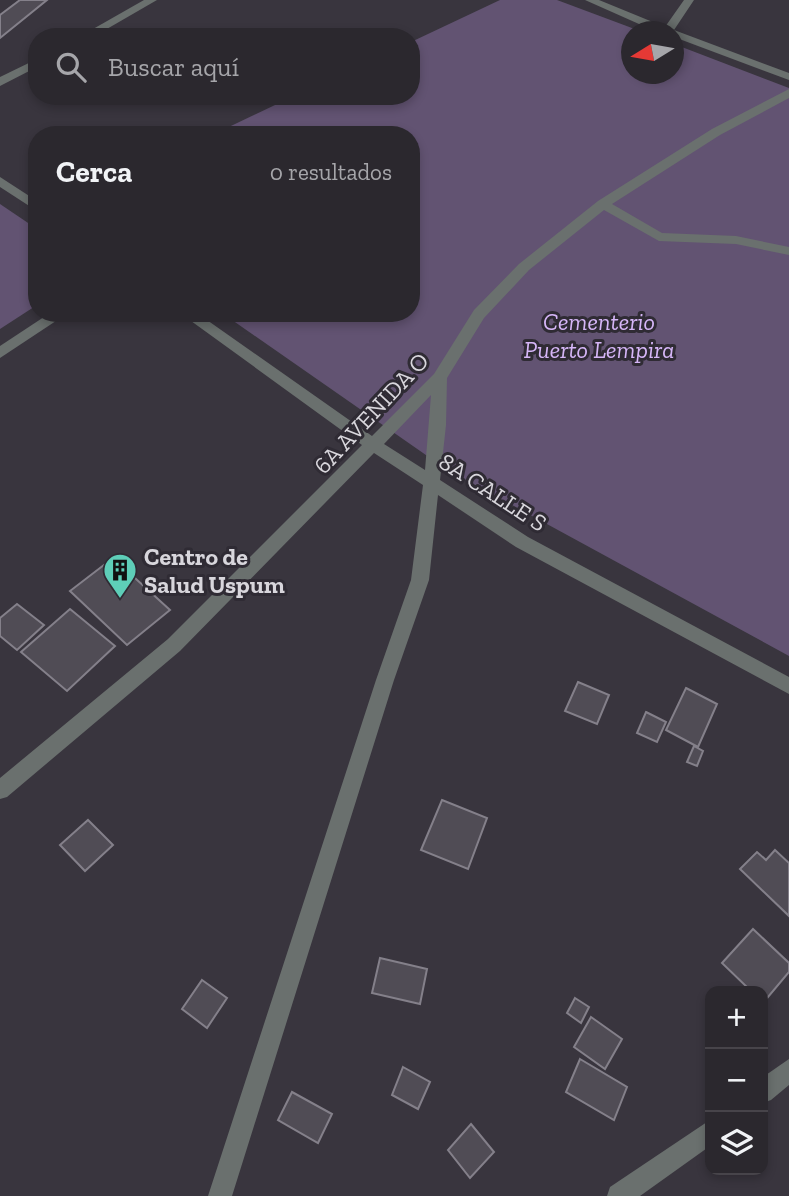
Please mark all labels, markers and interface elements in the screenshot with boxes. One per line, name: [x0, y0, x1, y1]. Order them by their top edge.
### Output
north arrow: [621, 21, 684, 84]
search box: [28, 28, 420, 105]
icon: search: [52, 48, 90, 86]
text: Buscar aquí: [108, 51, 239, 83]
text: Cerca: [56, 154, 132, 190]
text: 0 resultados: [270, 158, 392, 186]
park label: Cementerio Puerto Lempira: [524, 307, 674, 364]
street label: 6A AVENIDA O: [307, 346, 435, 480]
street label: 8A CALLE S: [434, 446, 552, 538]
place label: Centro de Salud Uspum: [144, 542, 285, 599]
building icon: Centro de Salud Uspum: [101, 551, 139, 600]
map controls: [705, 986, 768, 1175]
button: +: [705, 986, 768, 1049]
button: −: [705, 1049, 768, 1112]
button: layers: [705, 1112, 768, 1175]

